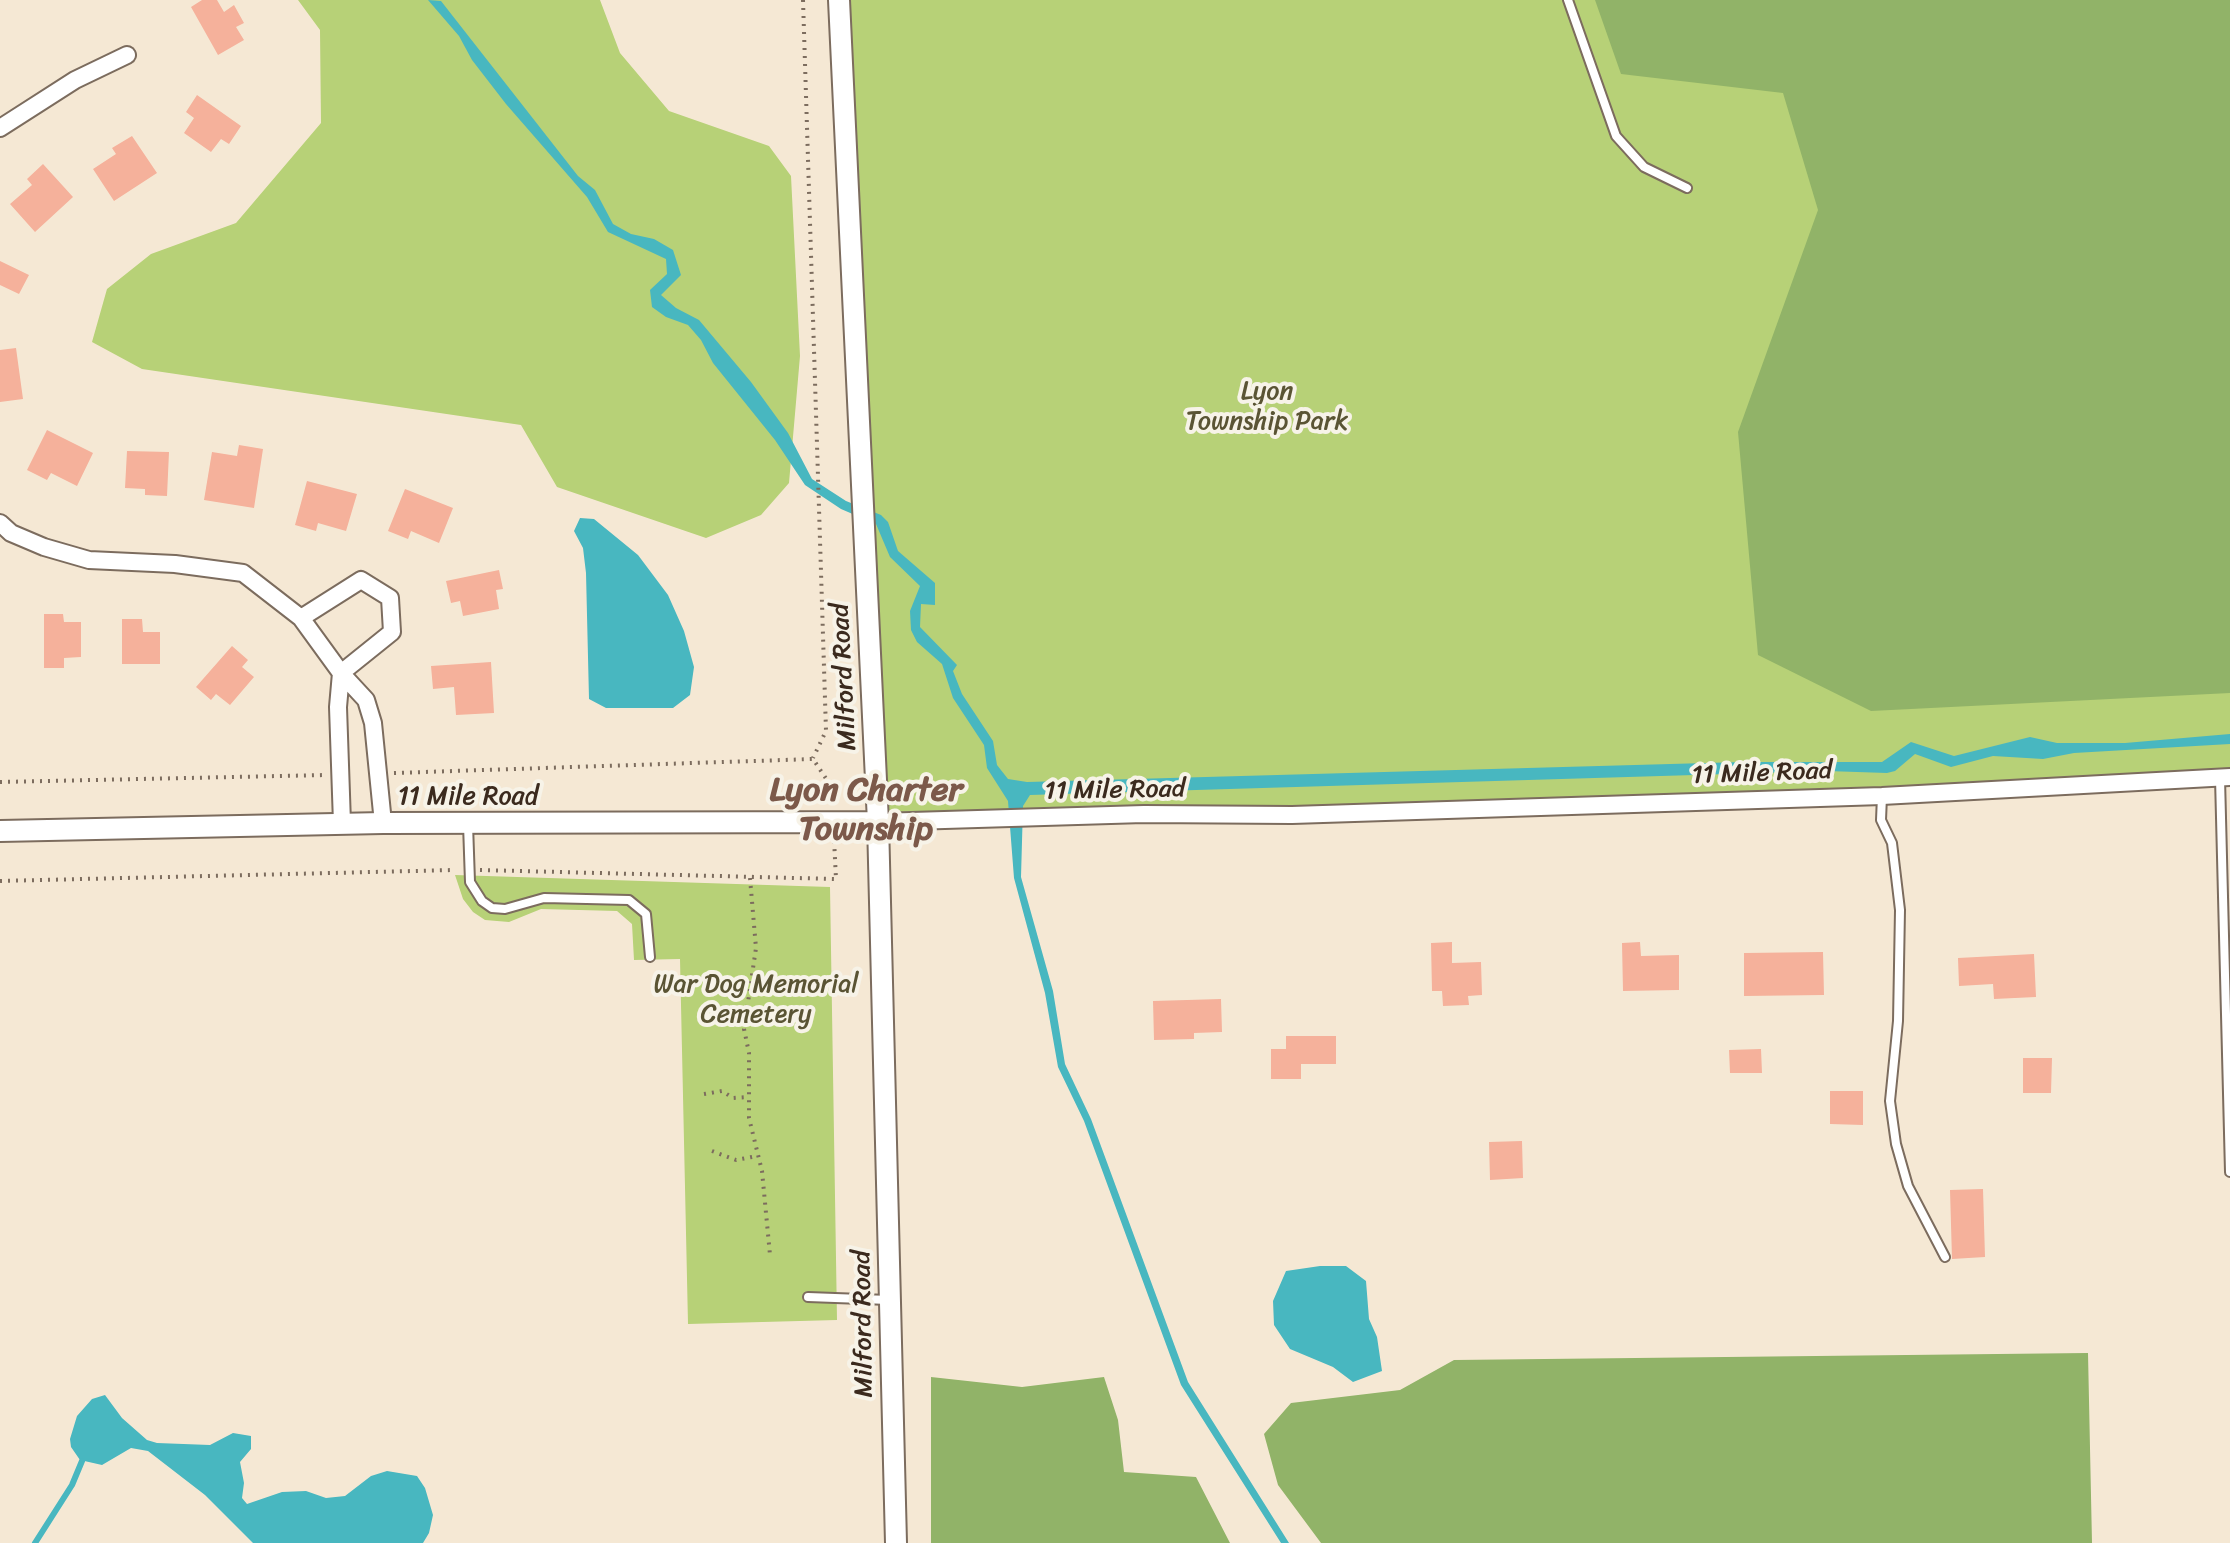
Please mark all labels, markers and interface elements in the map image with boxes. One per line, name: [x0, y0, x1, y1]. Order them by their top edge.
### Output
park label: Lyon Township Park: [1186, 376, 1348, 438]
street label: Milford Road: [826, 603, 864, 751]
street label: 11 Mile Road: [1691, 756, 1833, 792]
district label: Lyon Charter Township: [770, 771, 962, 850]
street label: 11 Mile Road: [1044, 774, 1186, 808]
street label: 11 Mile Road: [398, 781, 538, 813]
park label: War Dog Memorial Cemetery: [653, 969, 859, 1030]
street label: Milford Road: [847, 1250, 881, 1398]

